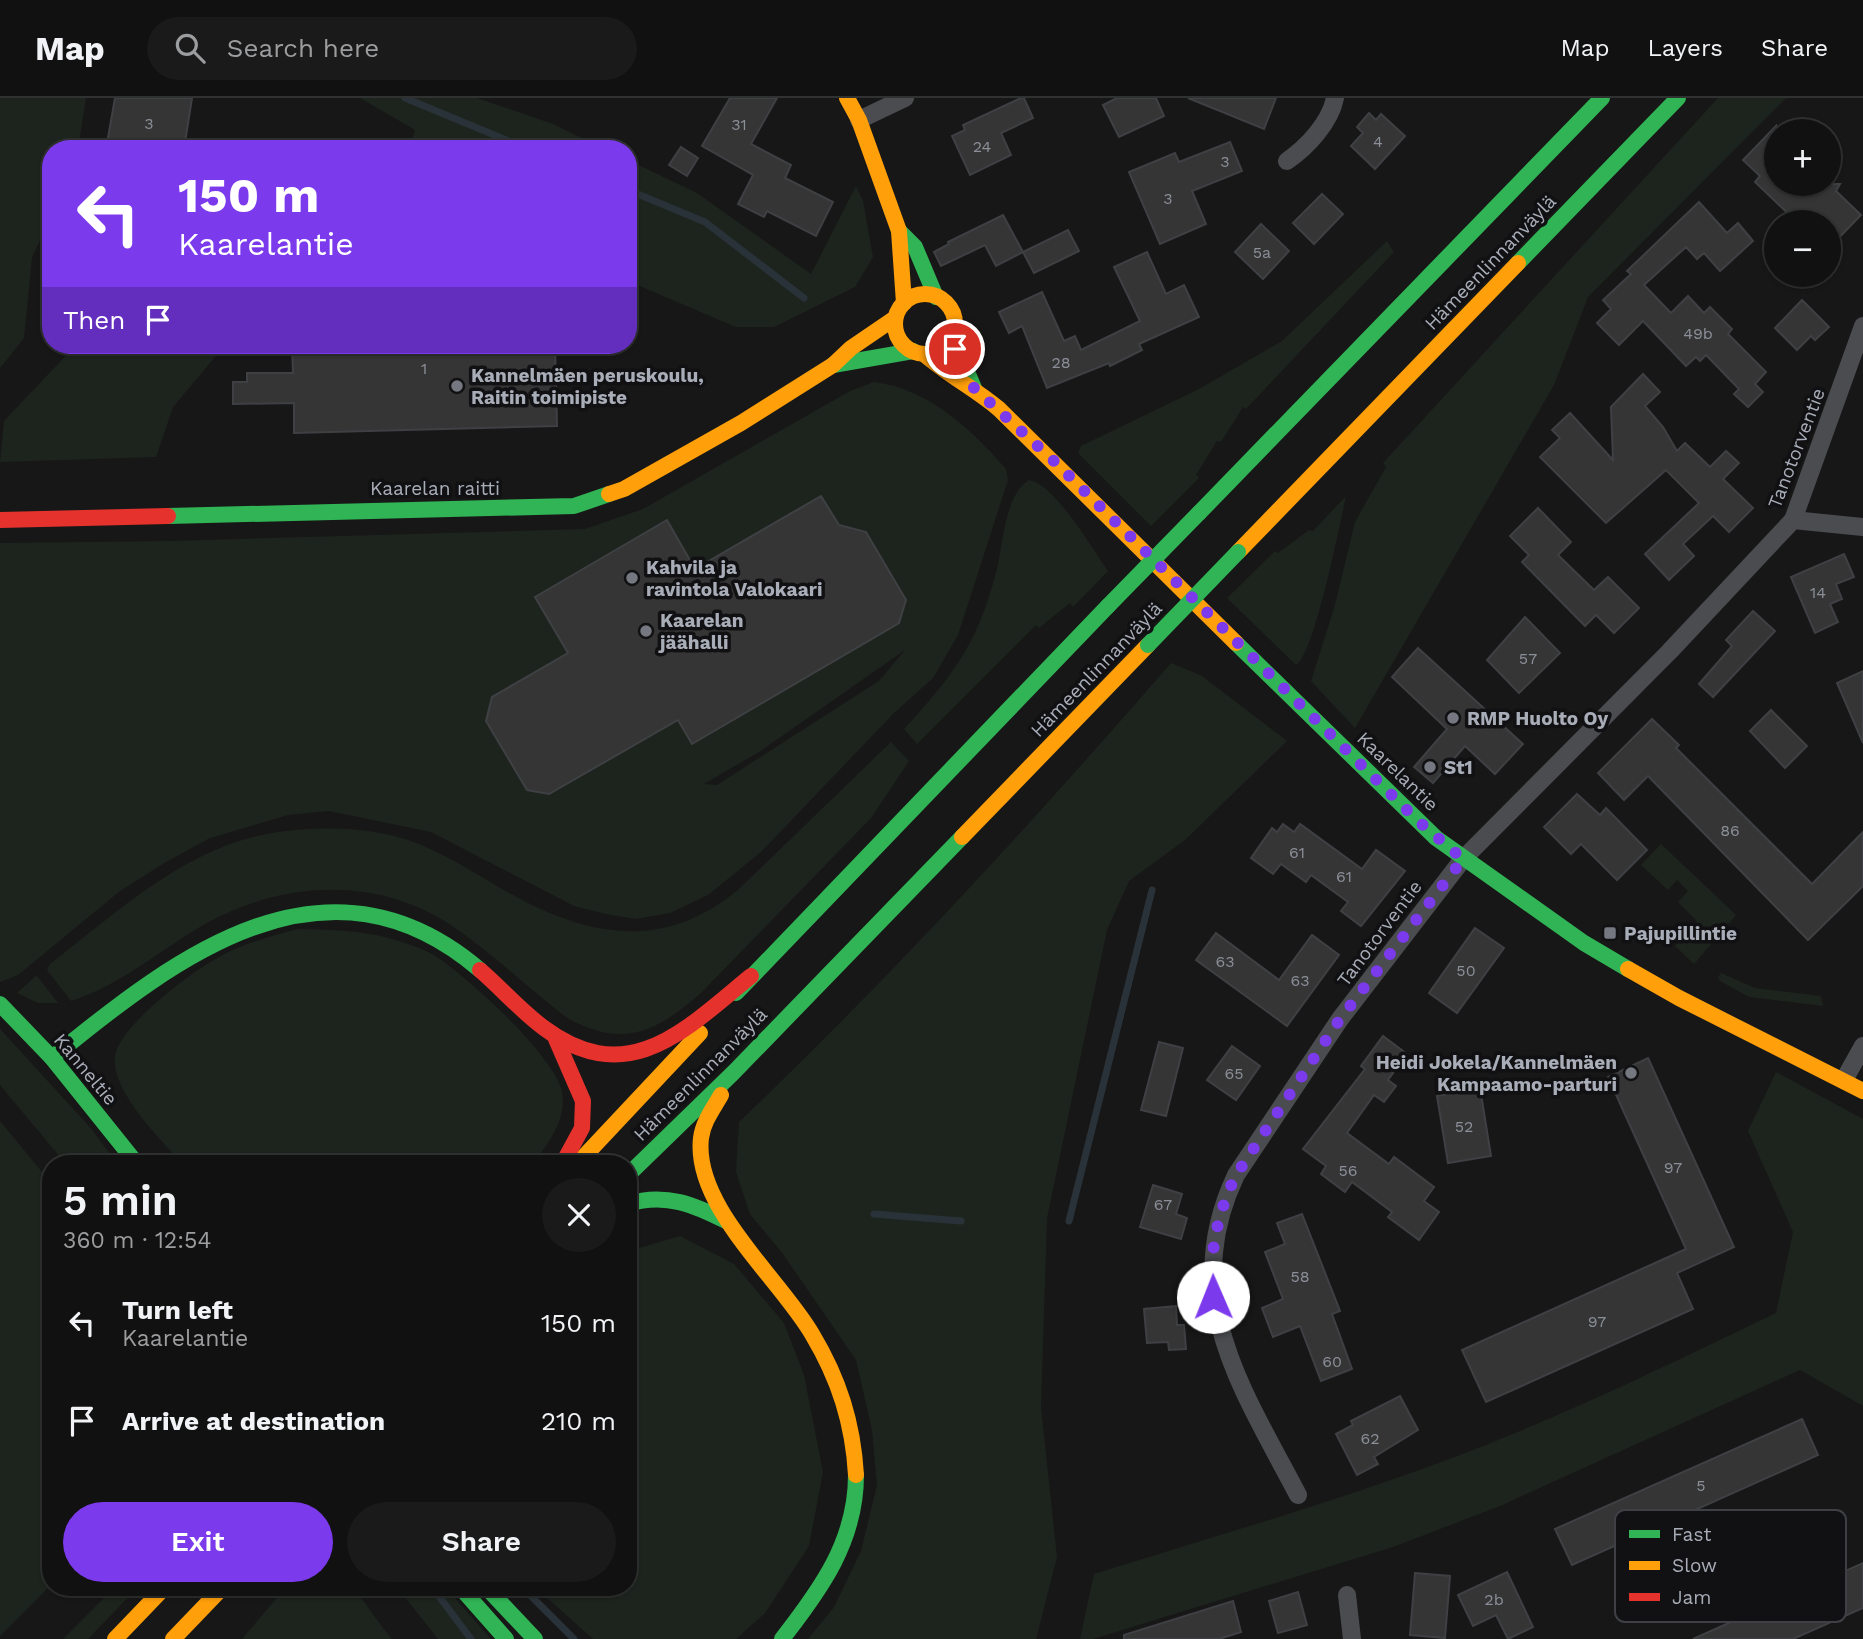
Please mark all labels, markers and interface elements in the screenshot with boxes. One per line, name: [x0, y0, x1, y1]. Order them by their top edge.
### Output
search box: [147, 17, 637, 80]
text: Map: [35, 29, 105, 68]
icon: search: [171, 29, 209, 67]
text: Search here: [227, 33, 379, 63]
text: Map: [1561, 34, 1609, 62]
text: Layers: [1647, 34, 1723, 62]
text: Share: [1761, 34, 1828, 62]
house number: 3: [144, 114, 154, 133]
house number: 31: [731, 115, 747, 134]
map controls: [1764, 119, 1841, 287]
button: +: [1764, 119, 1841, 196]
house number: 4: [1373, 132, 1383, 151]
house number: 24: [973, 137, 992, 156]
house number: 3: [1220, 152, 1230, 171]
text: 150 m: [178, 166, 319, 224]
icon: left: [63, 168, 154, 259]
house number: 3: [1163, 189, 1173, 208]
street label: Hämeenlinnanväylä: [1420, 190, 1561, 335]
button: −: [1764, 210, 1841, 287]
text: Kaarelantie: [178, 225, 354, 263]
house number: 5a: [1253, 243, 1271, 262]
icon: arrive: [139, 301, 177, 339]
text: Then: [63, 305, 125, 335]
pin: [925, 319, 985, 379]
house number: 49b: [1683, 324, 1713, 343]
icon: arrive: [936, 330, 974, 368]
house number: 28: [1051, 353, 1071, 372]
house number: 1: [421, 359, 427, 378]
place label: Kannelmäen peruskoulu, Raitin toimipiste: [471, 364, 704, 409]
marker: Kannelmäen peruskoulu, Raitin toimipiste: [449, 378, 465, 394]
street label: Tanotorventie: [1763, 385, 1830, 512]
street label: Kaarelan raitti: [370, 477, 500, 500]
place label: Kahvila ja ravintola Valokaari: [646, 556, 823, 601]
marker: Kahvila ja ravintola Valokaari: [624, 570, 640, 586]
house number: 14: [1810, 583, 1826, 602]
street label: Hämeenlinnanväylä: [1026, 597, 1167, 742]
place label: Kaarelan jäähalli: [658, 609, 744, 654]
marker: Kaarelan jäähalli: [638, 623, 654, 639]
house number: 57: [1519, 649, 1537, 668]
place label: RMP Huolto Oy: [1467, 707, 1608, 730]
marker: RMP Huolto Oy: [1445, 710, 1461, 726]
street label: Kaarelantie: [1352, 727, 1443, 816]
place label: St1: [1444, 756, 1473, 779]
marker: St1: [1422, 759, 1438, 775]
house number: 86: [1720, 821, 1740, 840]
house number: 61: [1289, 843, 1305, 862]
house number: 61: [1336, 867, 1352, 886]
street label: Tanotorventie: [1332, 876, 1427, 991]
place label: Pajupillintie: [1624, 922, 1737, 945]
marker: Pajupillintie: [1602, 925, 1618, 941]
house number: 63: [1215, 952, 1235, 971]
house number: 50: [1456, 961, 1476, 980]
house number: 63: [1290, 971, 1310, 990]
street label: Hämeenlinnanväylä: [629, 1003, 772, 1146]
street label: Kanneltie: [49, 1029, 122, 1110]
place label: Heidi Jokela/Kannelmäen Kampaamo-parturi: [1376, 1051, 1617, 1096]
house number: 65: [1224, 1064, 1244, 1083]
marker: Heidi Jokela/Kannelmäen Kampaamo-parturi: [1623, 1065, 1639, 1081]
house number: 52: [1455, 1117, 1473, 1136]
house number: 97: [1664, 1158, 1682, 1177]
house number: 56: [1338, 1161, 1358, 1180]
text: 5 min: [63, 1176, 178, 1225]
button: close: [542, 1178, 616, 1252]
house number: 67: [1154, 1195, 1172, 1214]
text: 360 m · 12:54: [63, 1227, 212, 1254]
position arrow: [1176, 1260, 1250, 1334]
house number: 58: [1290, 1267, 1310, 1286]
text: Turn left: [122, 1295, 233, 1325]
icon: left: [63, 1304, 101, 1342]
text: 150 m: [541, 1308, 616, 1338]
house number: 97: [1588, 1312, 1606, 1331]
text: Kaarelantie: [122, 1325, 248, 1352]
house number: 60: [1322, 1352, 1342, 1371]
icon: arrive: [63, 1402, 101, 1440]
text: Arrive at destination: [122, 1406, 385, 1436]
text: 210 m: [541, 1406, 616, 1436]
house number: 62: [1360, 1429, 1380, 1448]
house number: 5: [1696, 1476, 1706, 1495]
button: Exit: [63, 1502, 333, 1582]
button: Share: [347, 1502, 616, 1582]
legend: [1615, 1510, 1846, 1622]
text: Fast: [1672, 1523, 1711, 1546]
text: Slow: [1672, 1554, 1717, 1577]
text: Jam: [1672, 1586, 1711, 1609]
house number: 2b: [1484, 1590, 1504, 1609]

